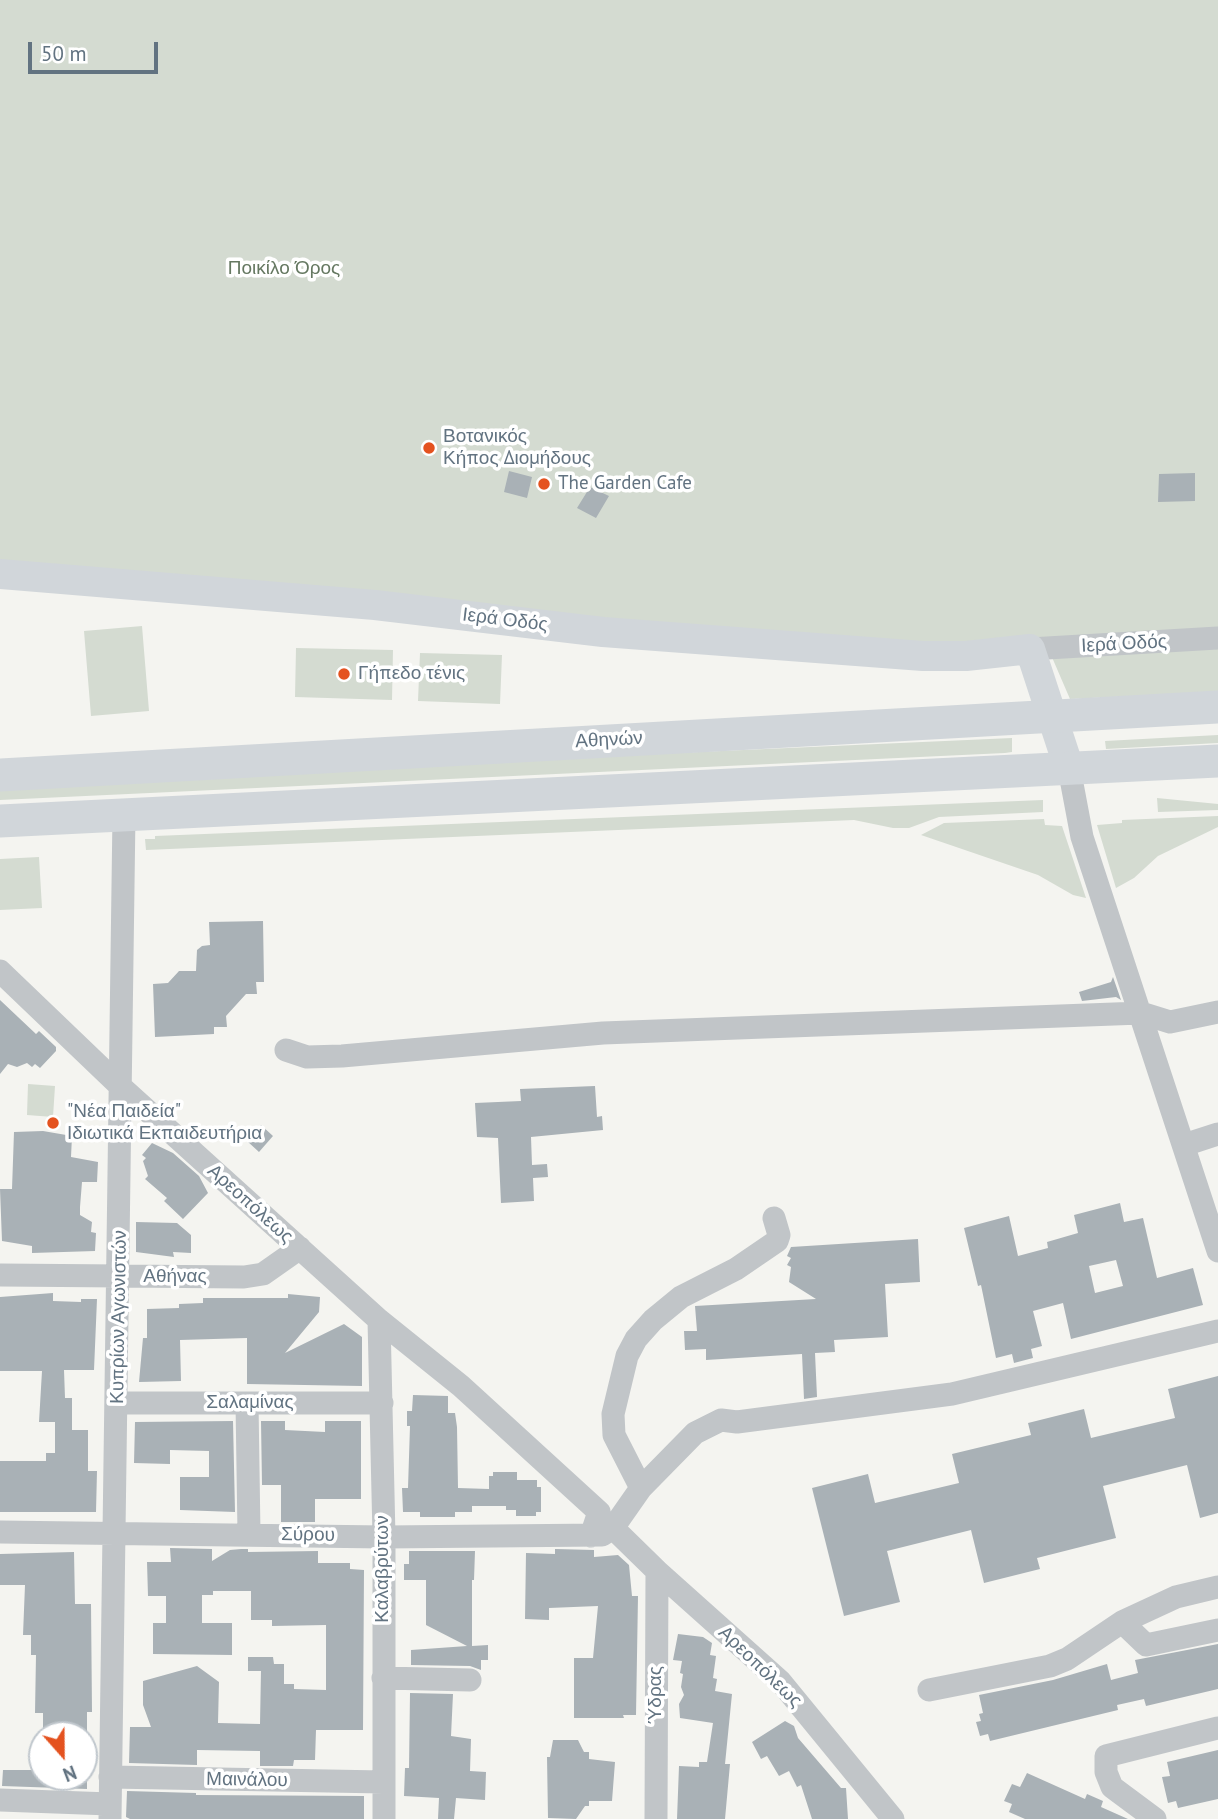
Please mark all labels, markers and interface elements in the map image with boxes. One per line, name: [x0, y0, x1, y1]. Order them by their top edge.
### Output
scale bar: [32, 28, 161, 72]
text: 50 m: [41, 40, 87, 67]
park label: Ποικίλο Όρος: [228, 258, 340, 280]
place label: Βοτανικός Κήπος Διομήδους: [443, 426, 591, 470]
marker: Βοτανικός Κήπος Διομήδους: [421, 440, 437, 456]
place label: The Garden Cafe: [558, 473, 692, 495]
marker: The Garden Cafe: [536, 476, 552, 492]
street label: Ιερά Οδός: [461, 603, 549, 637]
street label: Ιερά Οδός: [1081, 630, 1167, 658]
place label: Γήπεδο τένις: [358, 663, 465, 685]
marker: Γήπεδο τένις: [336, 666, 352, 682]
street label: Αθηνών: [575, 727, 643, 753]
place label: "Νέα Παιδεία" Ιδιωτικά Εκπαιδευτήρια: [67, 1101, 262, 1145]
marker: "Νέα Παιδεία" Ιδιωτικά Εκπαιδευτήρια: [45, 1115, 61, 1131]
street label: Αρεοπόλεως: [203, 1160, 297, 1248]
street label: Κυπρίων Αγωνιστών: [106, 1230, 132, 1404]
street label: Αθήνας: [143, 1266, 207, 1288]
street label: Σαλαμίνας: [206, 1392, 294, 1414]
street label: Καλαβρύτων: [372, 1515, 394, 1623]
street label: Σύρου: [281, 1523, 335, 1547]
street label: Αρεοπόλεως: [713, 1622, 807, 1712]
street label: Ύδρας: [645, 1666, 667, 1724]
north arrow: [28, 1721, 98, 1791]
text: N: [60, 1760, 80, 1787]
street label: Μαινάλου: [206, 1768, 288, 1792]

